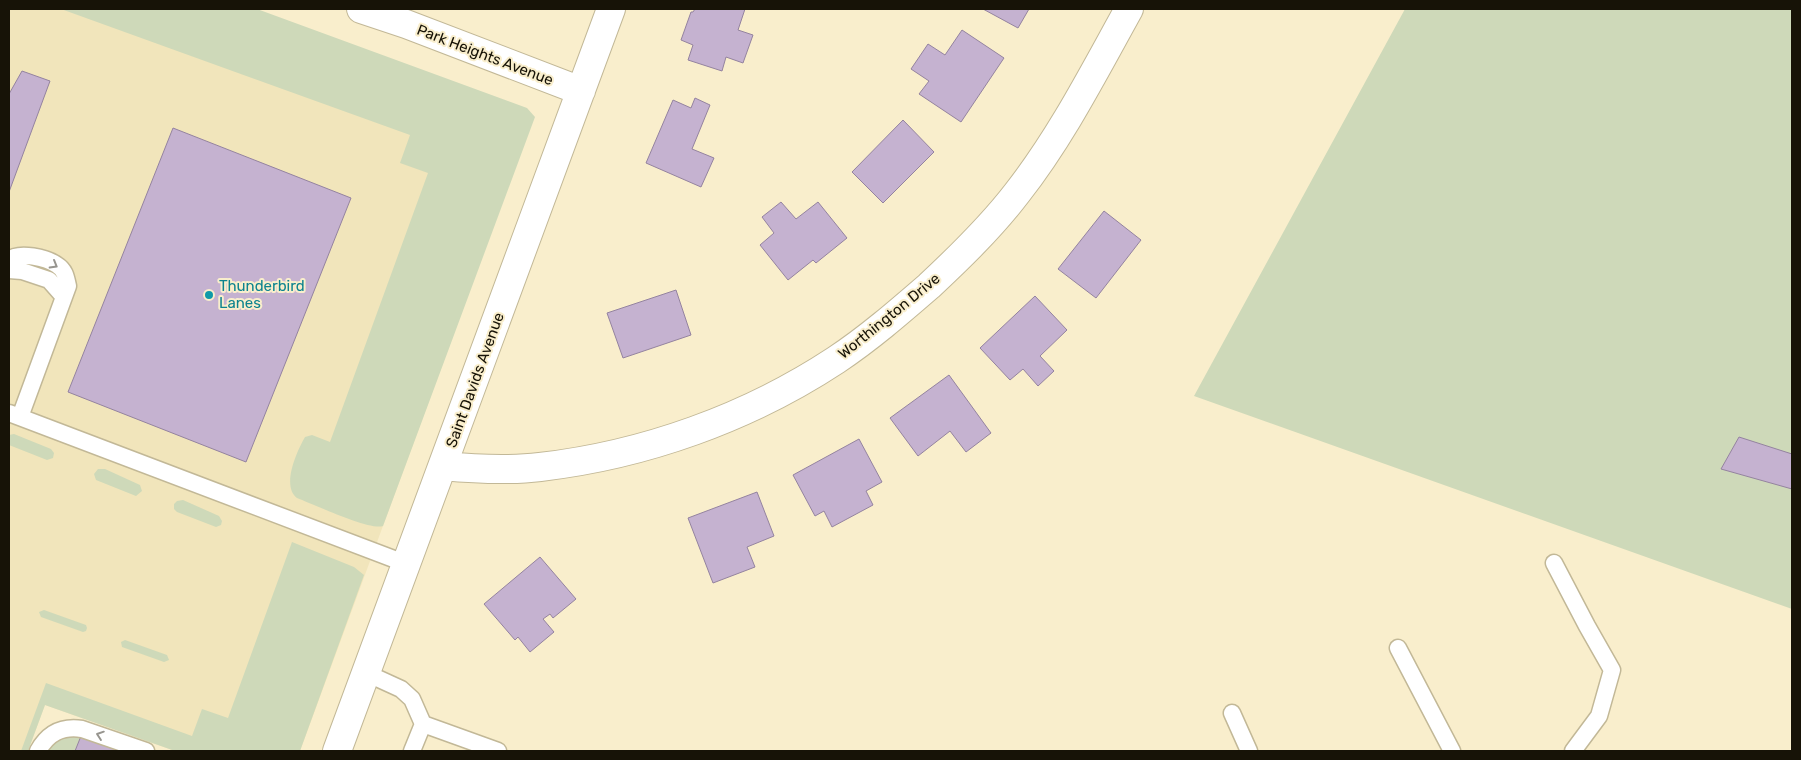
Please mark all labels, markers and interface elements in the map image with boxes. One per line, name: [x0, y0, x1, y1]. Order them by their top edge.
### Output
street label: Park Heights Avenue: [414, 21, 556, 89]
one-way arrow: [48, 259, 57, 269]
street label: Worthington Drive: [834, 269, 944, 363]
place label: Thunderbird Lanes: [219, 277, 305, 312]
marker: Thunderbird Lanes: [203, 289, 215, 301]
street label: Saint Davids Avenue: [442, 310, 508, 450]
one-way arrow: [96, 731, 105, 741]

